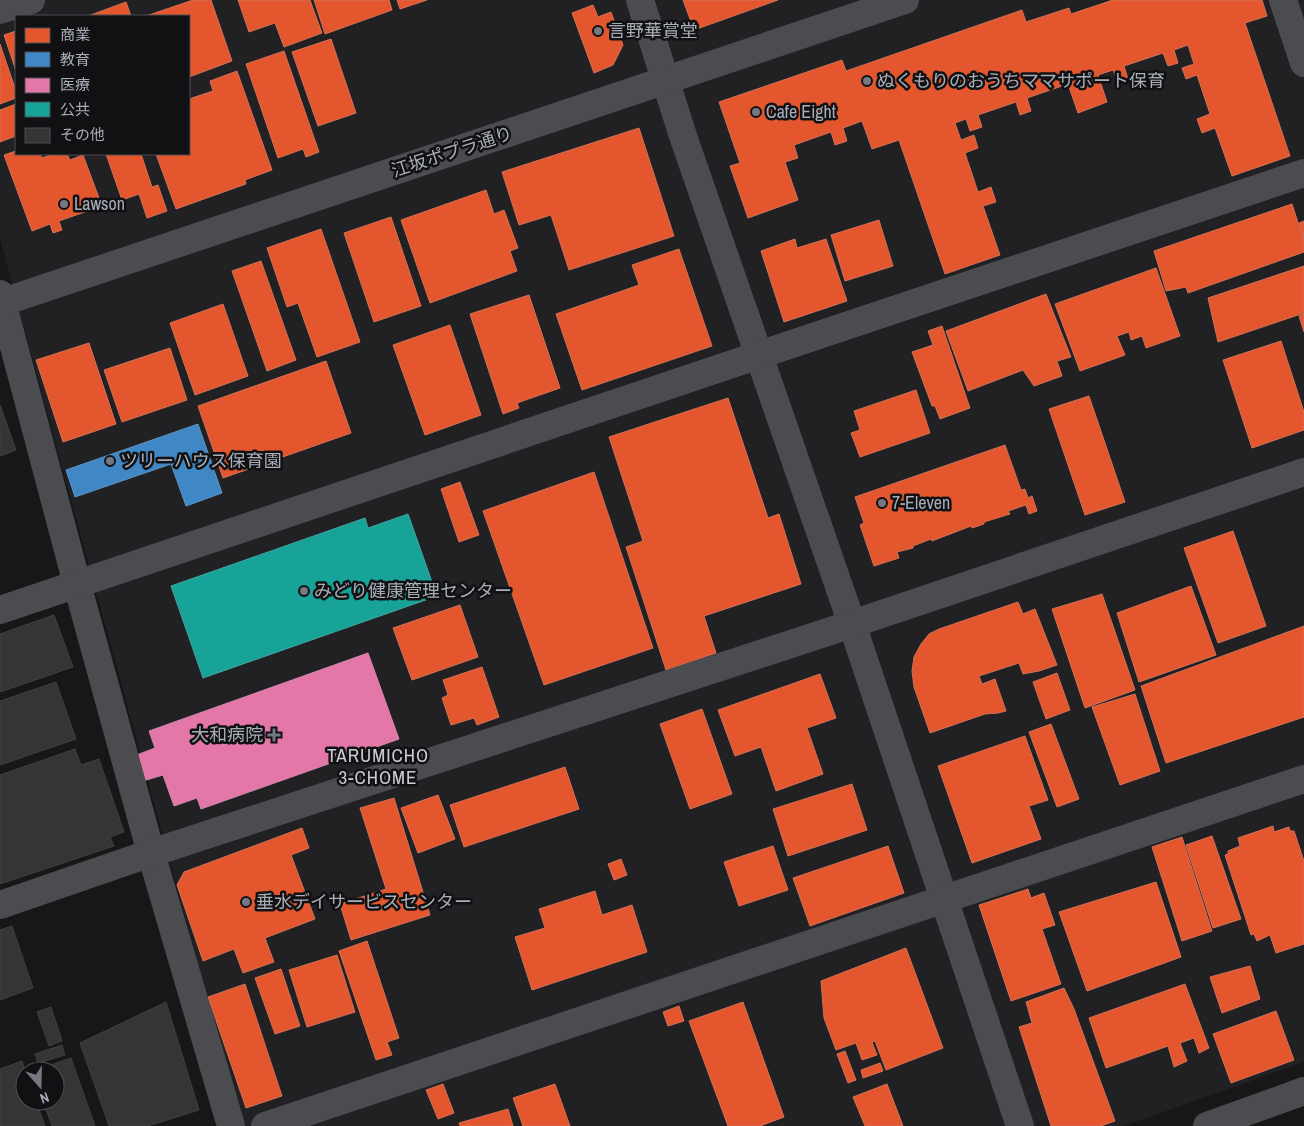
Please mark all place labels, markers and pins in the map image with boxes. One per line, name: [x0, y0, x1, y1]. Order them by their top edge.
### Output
place label: 言野華賞堂: [608, 18, 698, 43]
marker: 言野華賞堂: [592, 25, 604, 37]
place label: ぬくもりのおうちママサポート保育: [877, 68, 1165, 93]
marker: ぬくもりのおうちママサポート保育: [861, 75, 873, 87]
place label: Cafe Eight: [766, 99, 836, 124]
marker: Cafe Eight: [750, 106, 762, 118]
place label: Lawson: [74, 191, 125, 216]
marker: Lawson: [58, 198, 70, 210]
place label: ツリーハウス保育園: [120, 448, 282, 473]
marker: ツリーハウス保育園: [104, 455, 116, 467]
place label: 7-Eleven: [892, 490, 950, 515]
marker: 7-Eleven: [876, 497, 888, 509]
place label: みどり健康管理センター: [314, 578, 512, 603]
marker: みどり健康管理センター: [298, 585, 310, 597]
place label: 大和病院: [191, 722, 263, 747]
marker: 大和病院: [267, 728, 281, 742]
place label: 垂水デイサービスセンター: [256, 889, 472, 914]
marker: 垂水デイサービスセンター: [240, 896, 252, 908]

